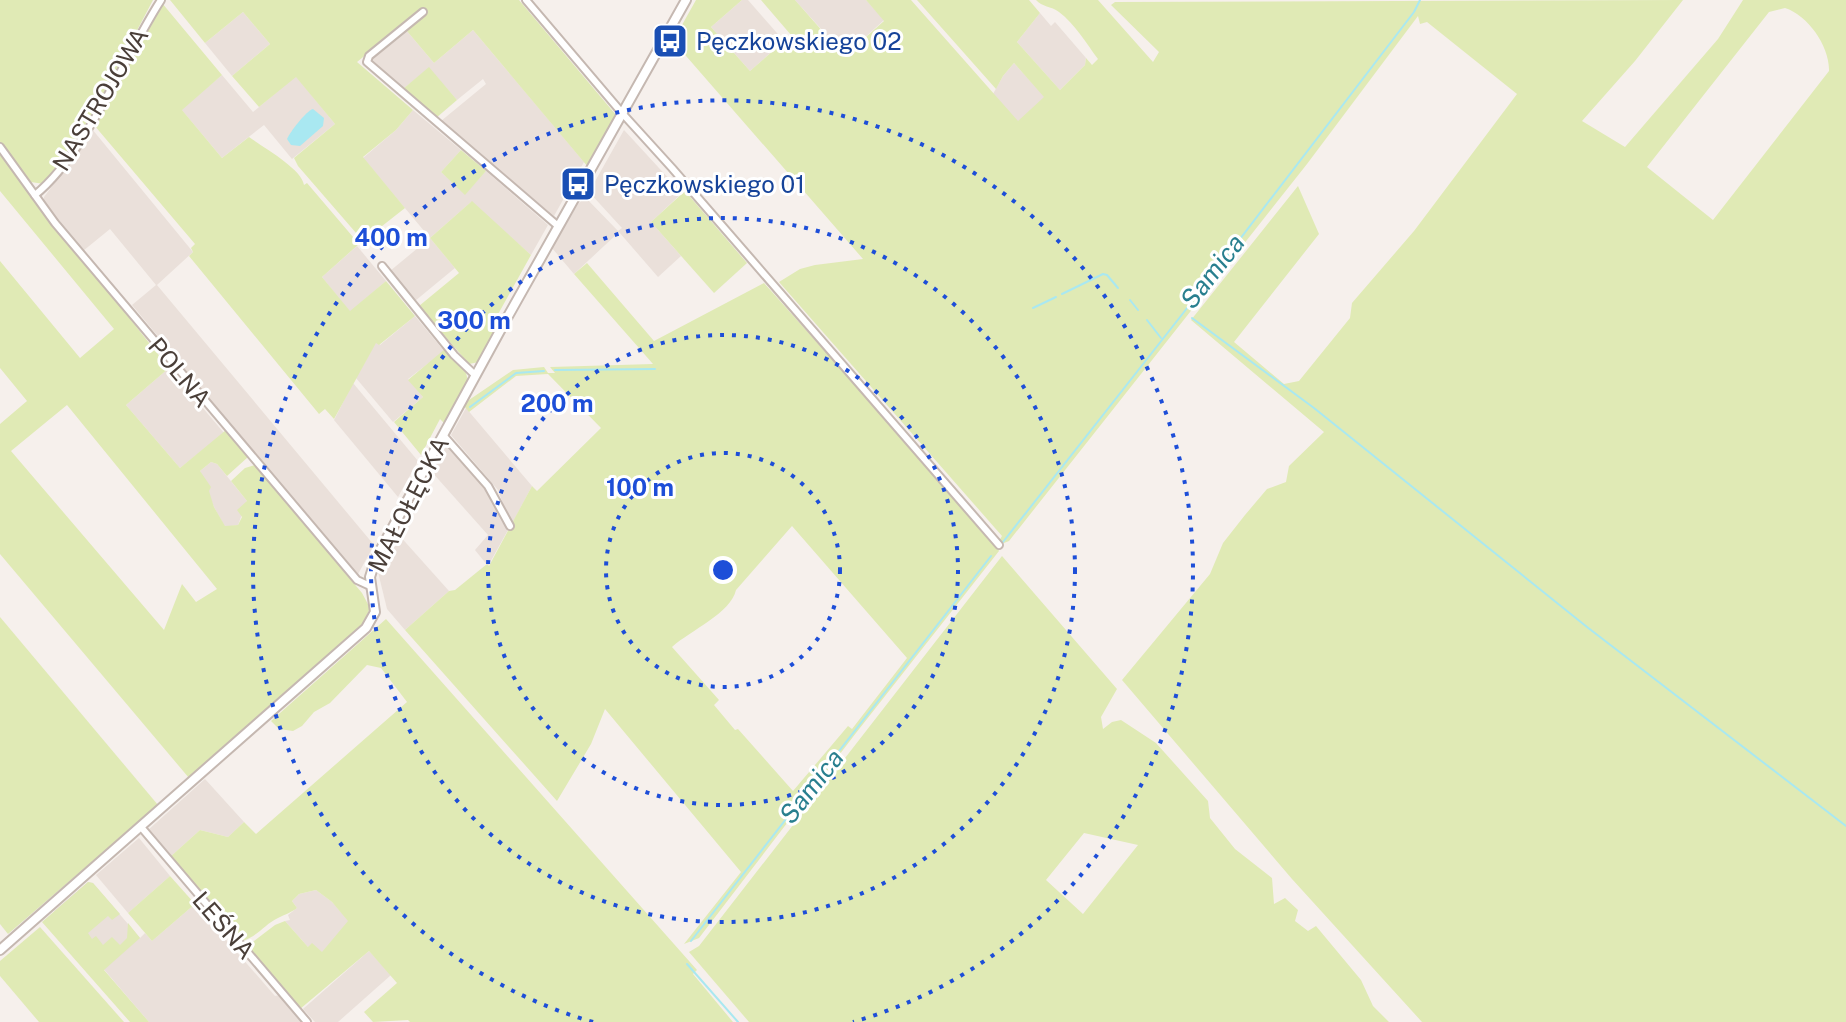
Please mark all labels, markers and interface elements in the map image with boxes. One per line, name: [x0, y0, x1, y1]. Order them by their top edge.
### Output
street label: NASTROJOWA: [46, 22, 154, 176]
bus stop icon: Pęczkowskiego 02: [651, 22, 689, 60]
place label: Pęczkowskiego 02: [696, 27, 902, 55]
bus stop icon: Pęczkowskiego 01: [559, 165, 597, 203]
place label: Pęczkowskiego 01: [604, 170, 805, 198]
text: 400 m: [354, 223, 428, 251]
water label: Samica: [1173, 228, 1251, 314]
text: 300 m: [437, 306, 511, 334]
street label: POLNA: [143, 332, 217, 412]
text: 200 m: [520, 389, 594, 417]
street label: MAŁOŁĘCKA: [362, 432, 454, 576]
text: 100 m: [606, 473, 674, 501]
centre of rings: [709, 556, 737, 584]
water label: Samica: [772, 743, 850, 829]
street label: LEŚNA: [187, 886, 261, 964]

